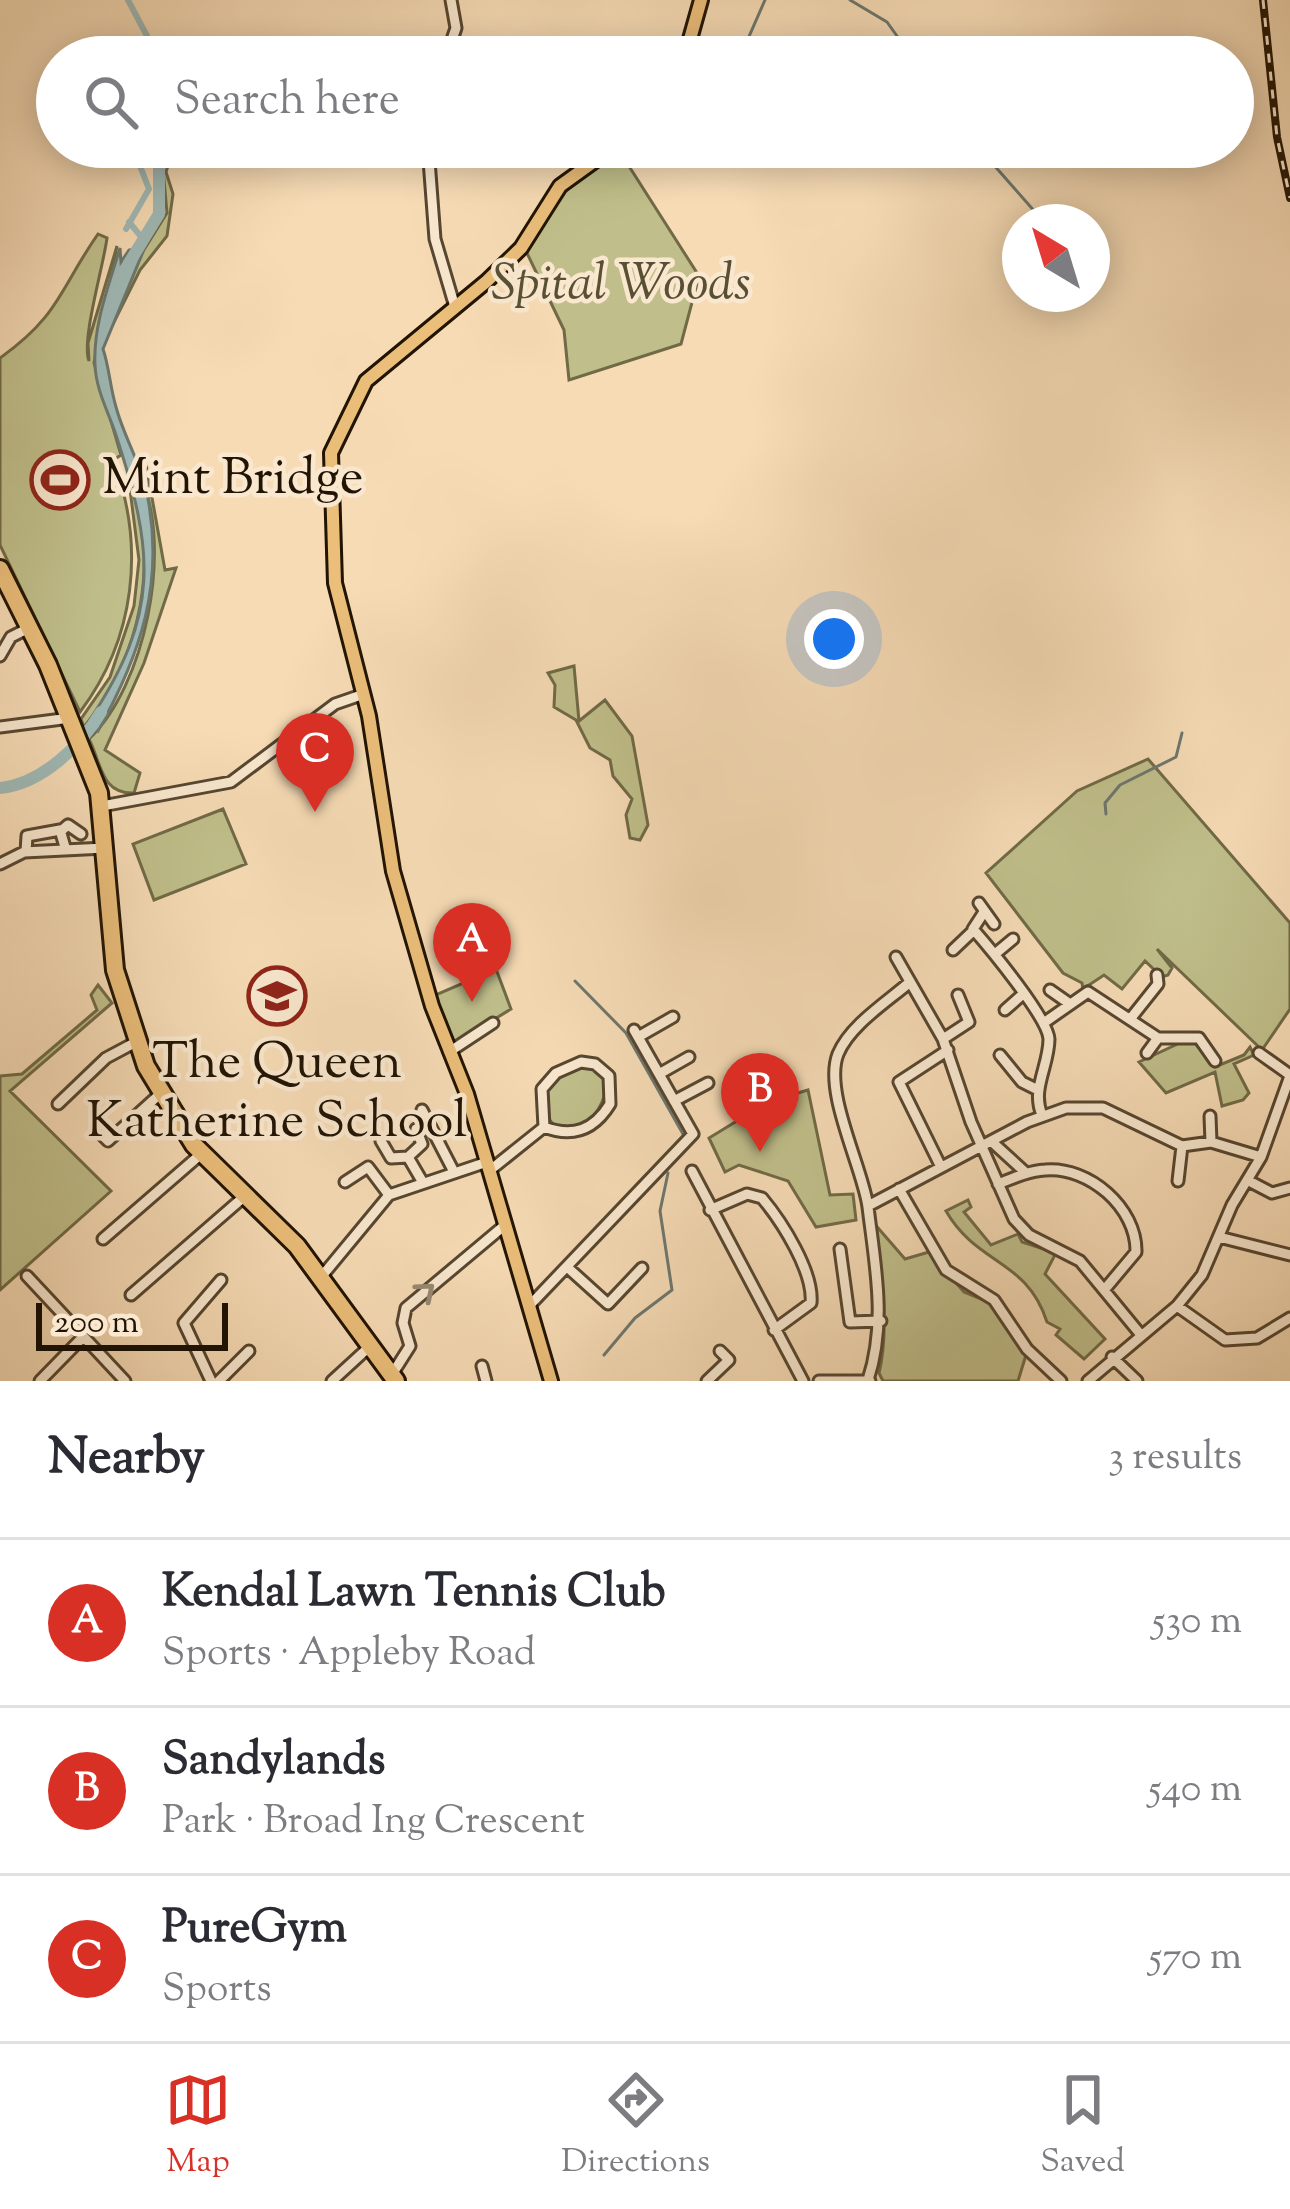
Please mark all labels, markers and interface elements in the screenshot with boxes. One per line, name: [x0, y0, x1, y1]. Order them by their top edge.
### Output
search box: [36, 36, 1254, 168]
icon: search: [78, 69, 144, 135]
text: Search here: [174, 70, 400, 135]
north arrow: [1002, 204, 1110, 312]
park label: Spital Woods: [491, 249, 751, 322]
place label: Mint Bridge: [102, 444, 363, 517]
sports icon: Mint Bridge: [29, 449, 91, 511]
your location: [804, 609, 864, 669]
pin: C: [276, 713, 354, 812]
pin: A: [433, 903, 511, 1002]
school or university icon: The Queen Katherine School: [246, 965, 308, 1027]
place label: The Queen Katherine School: [87, 1028, 467, 1160]
pin: B: [721, 1053, 799, 1152]
one-way arrow: [412, 1284, 434, 1305]
scale bar: [36, 1297, 228, 1350]
text: 200 m: [54, 1300, 139, 1348]
text: Nearby: [48, 1423, 205, 1496]
text: 3 results: [1108, 1431, 1242, 1487]
text: Kendal Lawn Tennis Club: [162, 1562, 666, 1627]
text: A: [71, 1595, 103, 1651]
text: 530 m: [1152, 1595, 1242, 1651]
text: Sports · Appleby Road: [162, 1627, 536, 1683]
text: Sandylands: [162, 1730, 385, 1795]
text: B: [75, 1763, 99, 1819]
text: 540 m: [1148, 1763, 1242, 1819]
text: Park · Broad Ing Crescent: [162, 1795, 585, 1851]
text: PureGym: [162, 1898, 347, 1963]
text: C: [71, 1931, 103, 1987]
text: 570 m: [1149, 1931, 1242, 1987]
text: Sports: [162, 1963, 272, 2019]
tab: Map: [165, 2067, 231, 2187]
tab: Directions: [561, 2067, 710, 2187]
tab: Saved: [1040, 2067, 1125, 2187]

